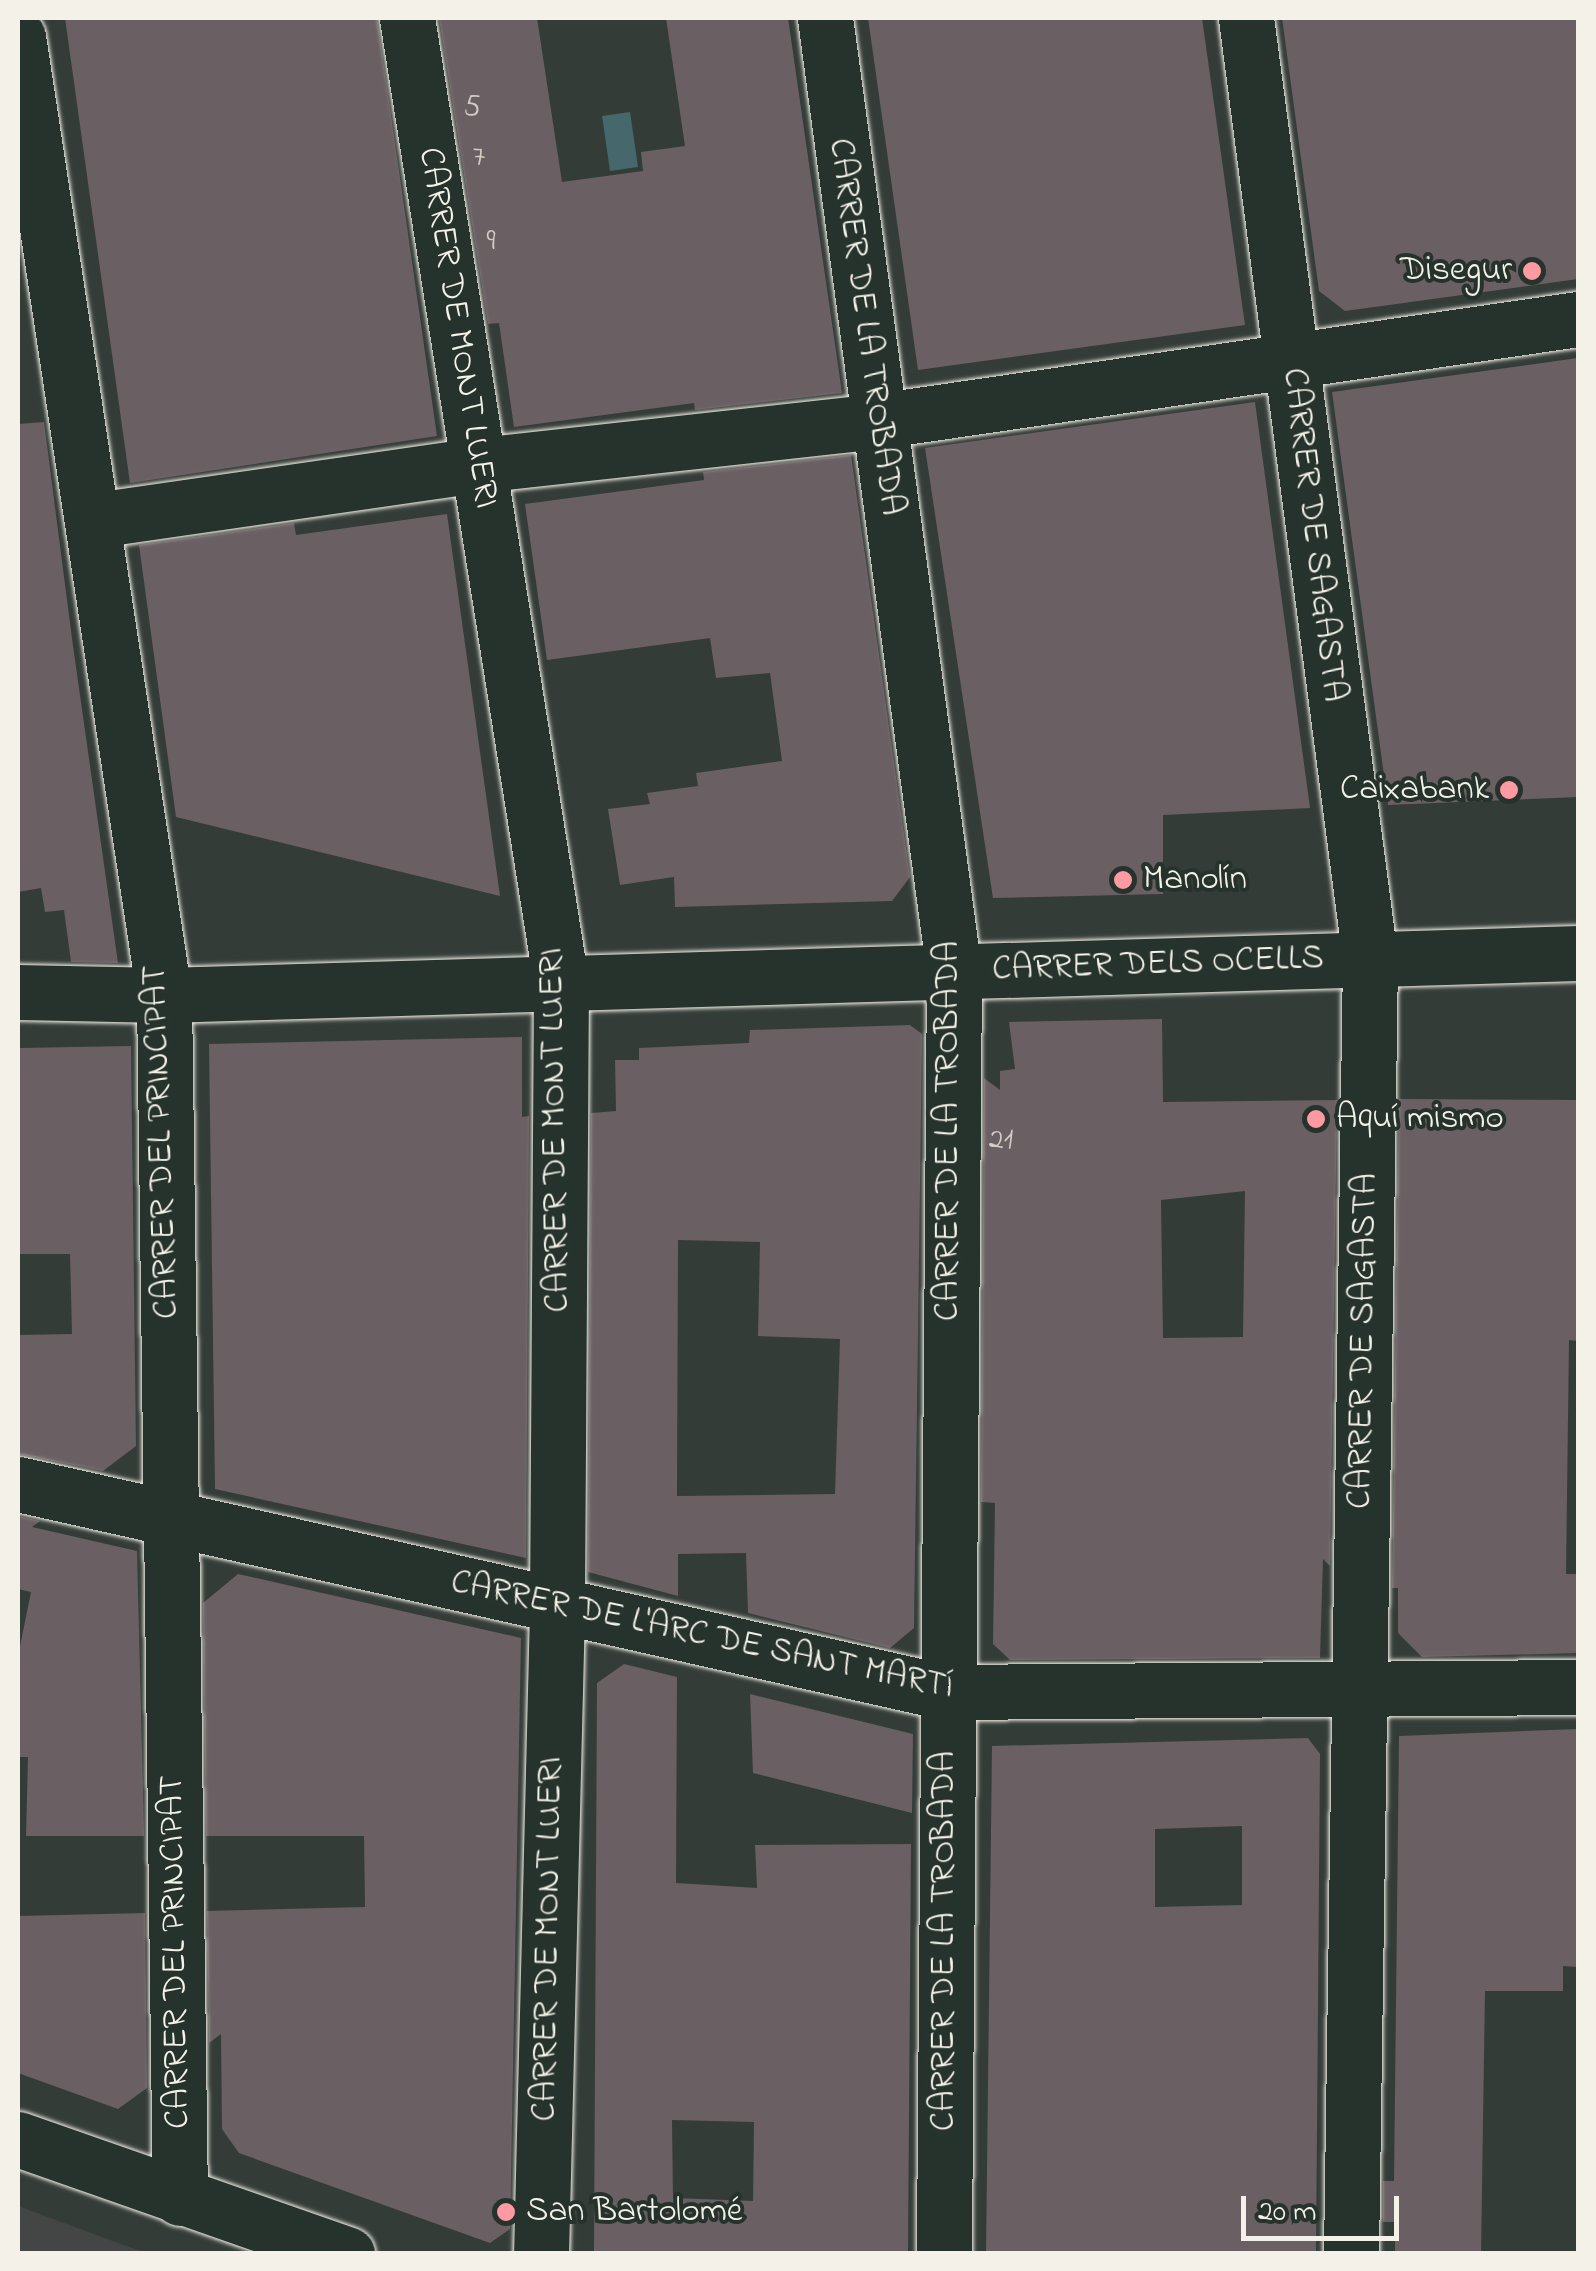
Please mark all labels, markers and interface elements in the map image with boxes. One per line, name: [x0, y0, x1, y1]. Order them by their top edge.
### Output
house number: 5: [463, 90, 481, 126]
street label: CARRER DE LA TROBADA: [818, 136, 912, 518]
house number: 7: [473, 140, 485, 176]
street label: CARRER DE MONT LUERI: [408, 144, 506, 512]
house number: 9: [486, 224, 496, 260]
place label: Disegur: [1400, 250, 1512, 292]
marker: Disegur: [1521, 260, 1543, 282]
street label: CARRER DE SAGASTA: [1272, 366, 1354, 704]
place label: Caixabank: [1340, 769, 1489, 811]
marker: Caixabank: [1498, 779, 1520, 801]
place label: Manolín: [1143, 859, 1247, 901]
marker: Manolín: [1112, 869, 1134, 891]
street label: CARRER DELS OCELLS: [992, 938, 1324, 992]
street label: CARRER DE LA TROBADA: [928, 941, 970, 1321]
street label: CARRER DE MONT LUERI: [532, 947, 580, 1313]
street label: CARRER DEL PRINCIPAT: [135, 964, 189, 1320]
place label: Aquí mismo: [1336, 1098, 1504, 1140]
marker: Aquí mismo: [1305, 1108, 1327, 1130]
house number: 21: [989, 1123, 1013, 1159]
street label: CARRER DE SAGASTA: [1340, 1173, 1388, 1509]
street label: CARRER DE L'ARC DE SANT MARTÍ: [447, 1562, 957, 1710]
street label: CARRER DE LA TROBADA: [924, 1751, 966, 2131]
street label: CARRER DE MONT LUERI: [525, 1756, 573, 2122]
street label: CARRER DEL PRINCIPAT: [152, 1775, 200, 2129]
scale bar: [1246, 2176, 1404, 2238]
place label: San Bartolomé: [526, 2191, 743, 2233]
text: 20 m: [1258, 2191, 1317, 2235]
marker: San Bartolomé: [495, 2201, 517, 2223]

